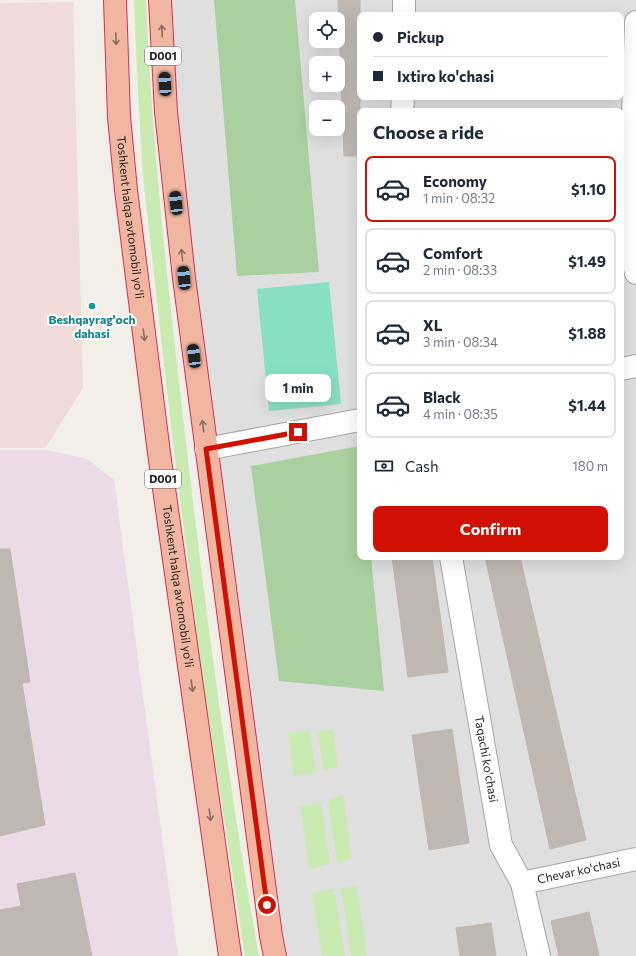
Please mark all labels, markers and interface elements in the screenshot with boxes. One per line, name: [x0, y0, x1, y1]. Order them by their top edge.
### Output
map controls: [309, 12, 345, 136]
button: locate: [309, 12, 345, 48]
one-way arrow: [158, 25, 165, 38]
text: Pickup: [397, 28, 444, 46]
one-way arrow: [113, 32, 120, 45]
road number: D001: [145, 47, 181, 65]
button: +: [309, 56, 345, 92]
text: Ixtiro ko'chasi: [397, 67, 494, 85]
car: [158, 72, 172, 96]
button: −: [309, 100, 345, 136]
text: Choose a ride: [373, 121, 484, 143]
street label: Toshkent halqa avtomobil yo'li: [115, 135, 148, 300]
icon: car: [375, 171, 411, 207]
text: Economy: [423, 172, 487, 190]
text: $1.10: [571, 180, 606, 198]
car: [169, 190, 183, 216]
text: 1 min · 08:32: [423, 190, 495, 206]
icon: car: [375, 243, 411, 279]
text: Comfort: [423, 244, 483, 262]
one-way arrow: [178, 249, 186, 262]
text: $1.49: [568, 252, 606, 270]
text: 2 min · 08:33: [423, 262, 497, 278]
car: [177, 265, 191, 291]
marker: Beshqayrag'och dahasi: [87, 301, 97, 311]
place label: Beshqayrag'och dahasi: [49, 312, 136, 340]
icon: car: [375, 315, 411, 351]
text: XL: [423, 316, 442, 334]
text: $1.88: [568, 324, 606, 342]
one-way arrow: [140, 329, 148, 342]
text: 3 min · 08:34: [423, 334, 498, 350]
car: [187, 343, 201, 369]
callout: 1 min: [265, 374, 331, 402]
text: 1 min: [283, 380, 313, 396]
icon: car: [375, 387, 411, 423]
text: Black: [423, 388, 461, 406]
text: $1.44: [568, 396, 606, 414]
text: 4 min · 08:35: [423, 406, 498, 422]
one-way arrow: [199, 420, 207, 433]
route end: [289, 423, 307, 441]
icon: cash: [373, 455, 395, 477]
text: Cash: [405, 457, 439, 475]
text: 180 m: [572, 458, 608, 474]
road number: D001: [145, 470, 181, 488]
street label: Toshkent halqa avtomobil yo'li: [160, 504, 197, 668]
button: Confirm: [373, 506, 608, 552]
one-way arrow: [188, 679, 196, 692]
street label: Taqachi koʻchasi: [472, 714, 502, 803]
one-way arrow: [206, 808, 214, 821]
street label: Chevar ko'chasi: [536, 855, 621, 886]
route start: [258, 896, 276, 914]

